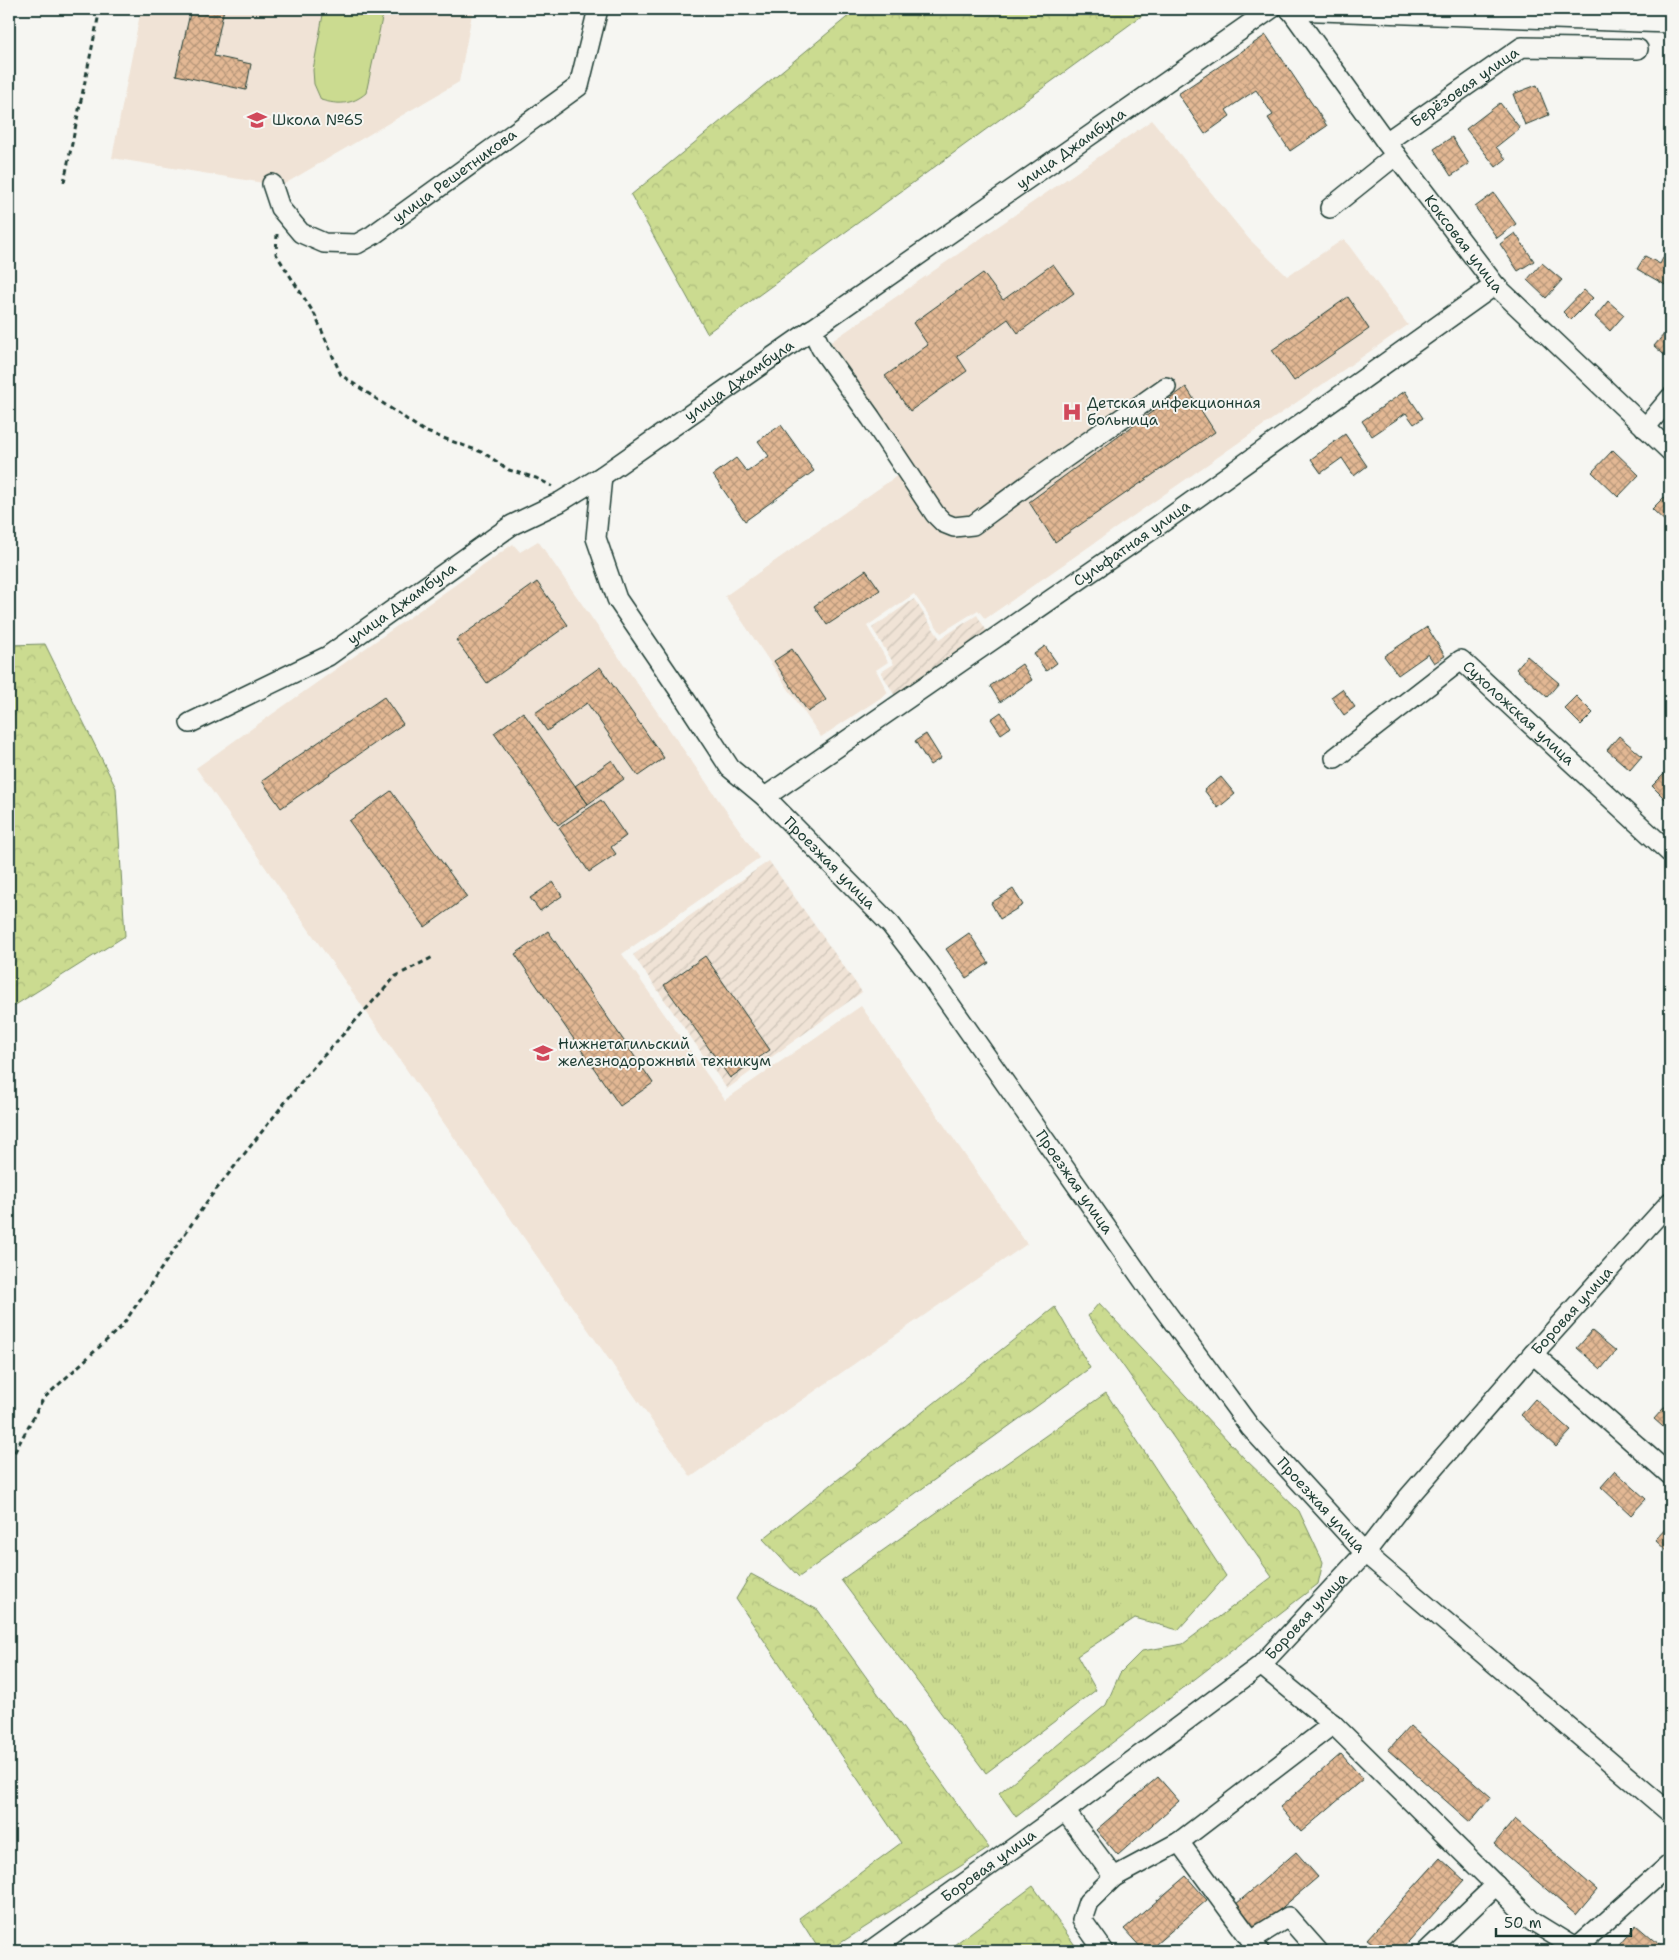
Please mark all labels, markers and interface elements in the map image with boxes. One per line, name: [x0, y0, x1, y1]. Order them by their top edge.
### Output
street label: Берёзовая улица: [1407, 42, 1523, 132]
street label: улица Джамбула: [1012, 103, 1130, 194]
school or university icon: Школа №65: [246, 109, 268, 131]
place label: Школа №65: [272, 110, 363, 130]
street label: улица Решетникова: [389, 124, 521, 228]
street label: Коксовая улица: [1420, 191, 1508, 298]
street label: улица Джамбула: [680, 335, 798, 426]
place label: Детская инфекционная больница: [1087, 393, 1261, 430]
hospital icon: Детская инфекционная больница: [1061, 401, 1083, 423]
street label: Сульфатная улица: [1069, 495, 1195, 591]
street label: улица Джамбула: [343, 557, 461, 649]
street label: Сухоложская улица: [1458, 657, 1579, 770]
street label: Проезжая улица: [780, 812, 880, 914]
place label: Нижнетагильский железнодорожный техникум: [558, 1034, 771, 1071]
school or university icon: Нижнетагильский железнодорожный техникум: [532, 1042, 554, 1064]
street label: Проезжая улица: [1031, 1126, 1118, 1239]
street label: Боровая улица: [1527, 1262, 1617, 1359]
street label: Проезжая улица: [1273, 1453, 1370, 1557]
street label: Боровая улица: [1261, 1568, 1352, 1664]
street label: Боровая улица: [937, 1825, 1041, 1907]
scale bar: [1496, 1905, 1632, 1937]
text: 50 m: [1504, 1913, 1542, 1933]

